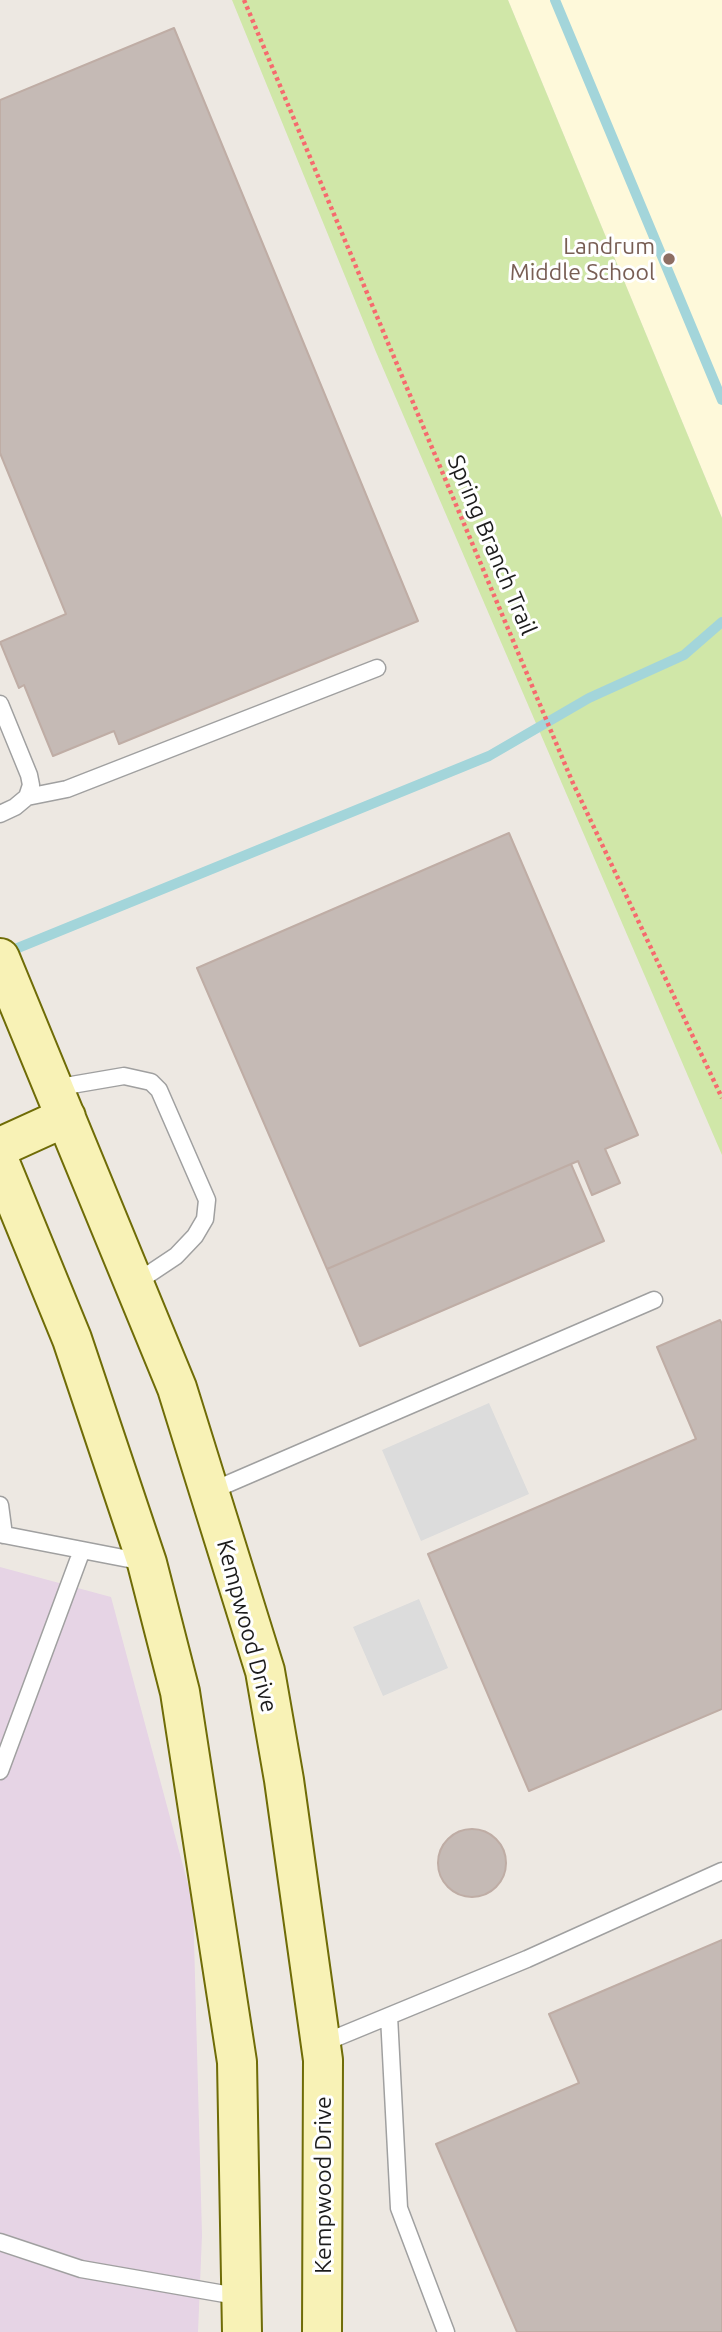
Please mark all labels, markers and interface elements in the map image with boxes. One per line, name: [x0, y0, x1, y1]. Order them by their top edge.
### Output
place label: Landrum Middle School: [510, 232, 655, 286]
marker: Landrum Middle School: [661, 251, 677, 267]
street label: Spring Branch Trail: [442, 451, 542, 639]
street label: Kempwood Drive: [211, 1537, 283, 1715]
street label: Kempwood Drive: [309, 2096, 337, 2274]

